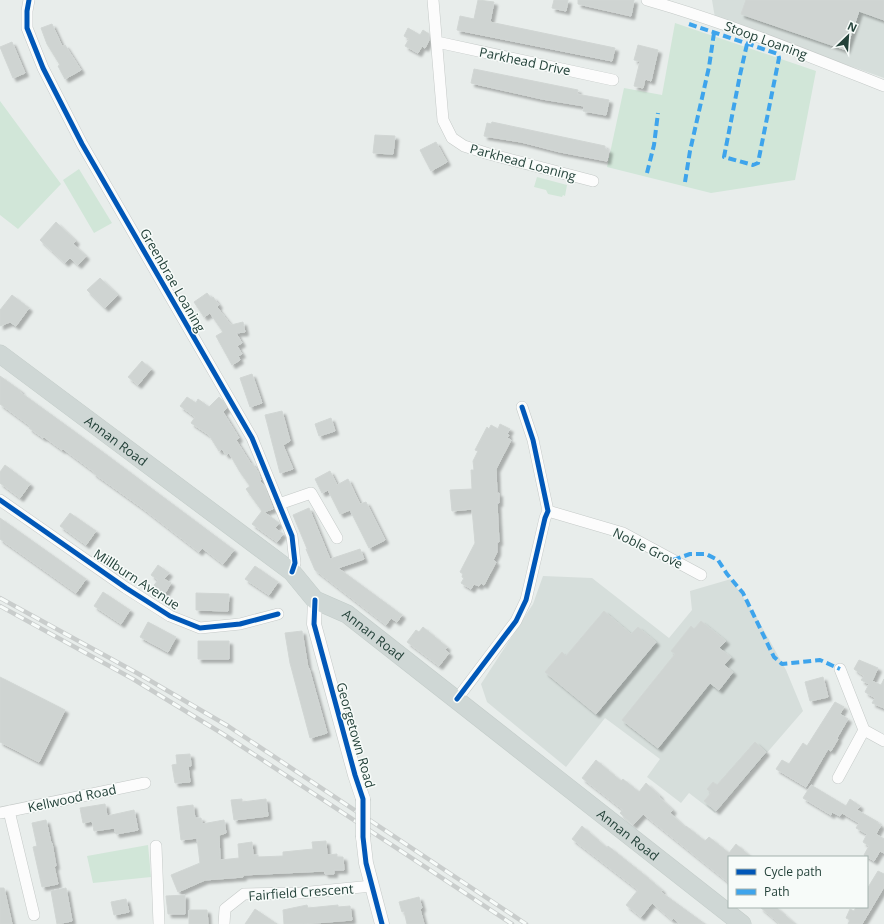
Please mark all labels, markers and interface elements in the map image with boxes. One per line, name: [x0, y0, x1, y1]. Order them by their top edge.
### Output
north arrow: [828, 16, 868, 56]
street label: Stoop Loaning: [722, 17, 810, 63]
text: N: [845, 18, 860, 35]
street label: Parkhead Drive: [478, 43, 572, 79]
street label: Parkhead Loaning: [468, 139, 578, 185]
street label: Greenbrae Loaning: [136, 225, 210, 335]
street label: Annan Road: [81, 411, 151, 470]
street label: Noble Grove: [610, 523, 686, 573]
street label: Millburn Avenue: [90, 544, 184, 614]
street label: Annan Road: [339, 605, 408, 665]
street label: Georgetown Road: [332, 680, 380, 790]
street label: Kellwood Road: [26, 780, 118, 816]
street label: Annan Road: [594, 805, 663, 865]
legend: [728, 856, 868, 908]
text: Cycle path: [764, 863, 822, 880]
street label: Fairfield Crescent: [248, 879, 354, 905]
text: Path: [764, 883, 790, 900]

